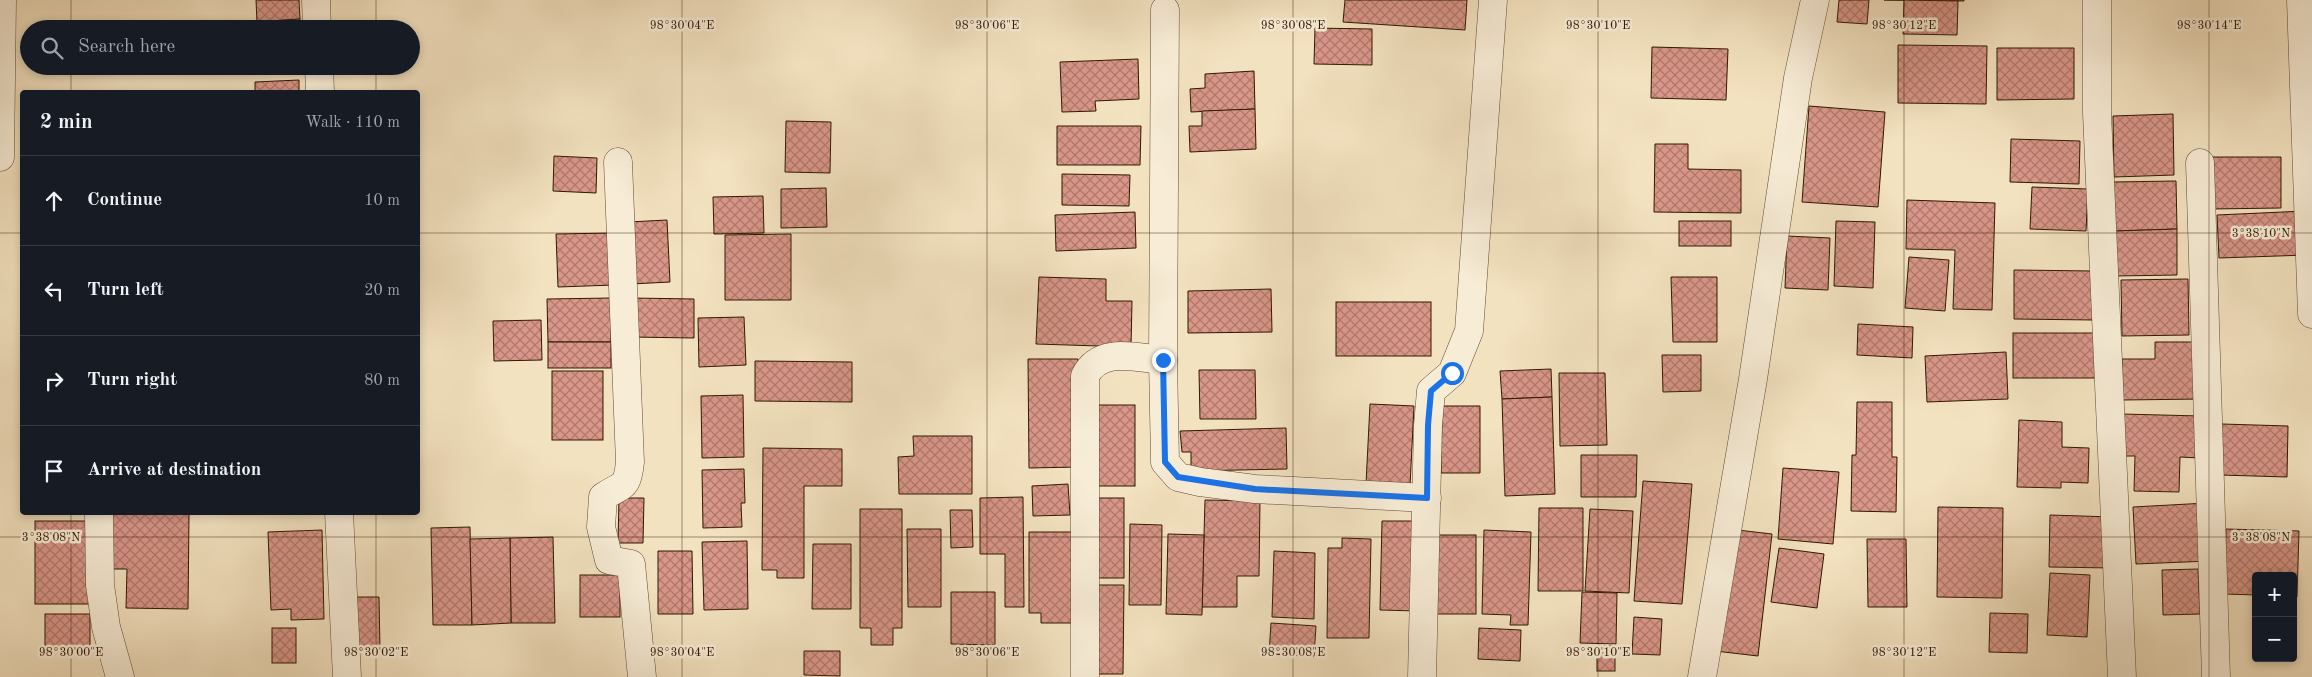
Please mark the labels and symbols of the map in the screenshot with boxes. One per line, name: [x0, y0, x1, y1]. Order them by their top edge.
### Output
text: 98°30'04"E: [650, 20, 714, 32]
text: 98°30'06"E: [955, 20, 1019, 32]
text: 98°30'08"E: [1261, 20, 1325, 32]
text: 98°30'10"E: [1566, 20, 1630, 32]
text: 98°30'12"E: [1872, 20, 1936, 32]
text: 98°30'14"E: [2177, 20, 2241, 32]
text: 3°38'10"N: [2232, 228, 2290, 240]
route end: [1152, 349, 1175, 372]
route start: [1441, 362, 1464, 385]
text: 3°38'08"N: [22, 532, 80, 544]
text: 3°38'08"N: [2232, 532, 2290, 544]
text: 98°30'00"E: [39, 647, 103, 659]
text: 98°30'02"E: [344, 647, 408, 659]
text: 98°30'04"E: [650, 647, 714, 659]
text: 98°30'06"E: [955, 647, 1019, 659]
text: 98°30'08"E: [1261, 647, 1325, 659]
text: 98°30'10"E: [1566, 647, 1630, 659]
text: 98°30'12"E: [1872, 647, 1936, 659]

